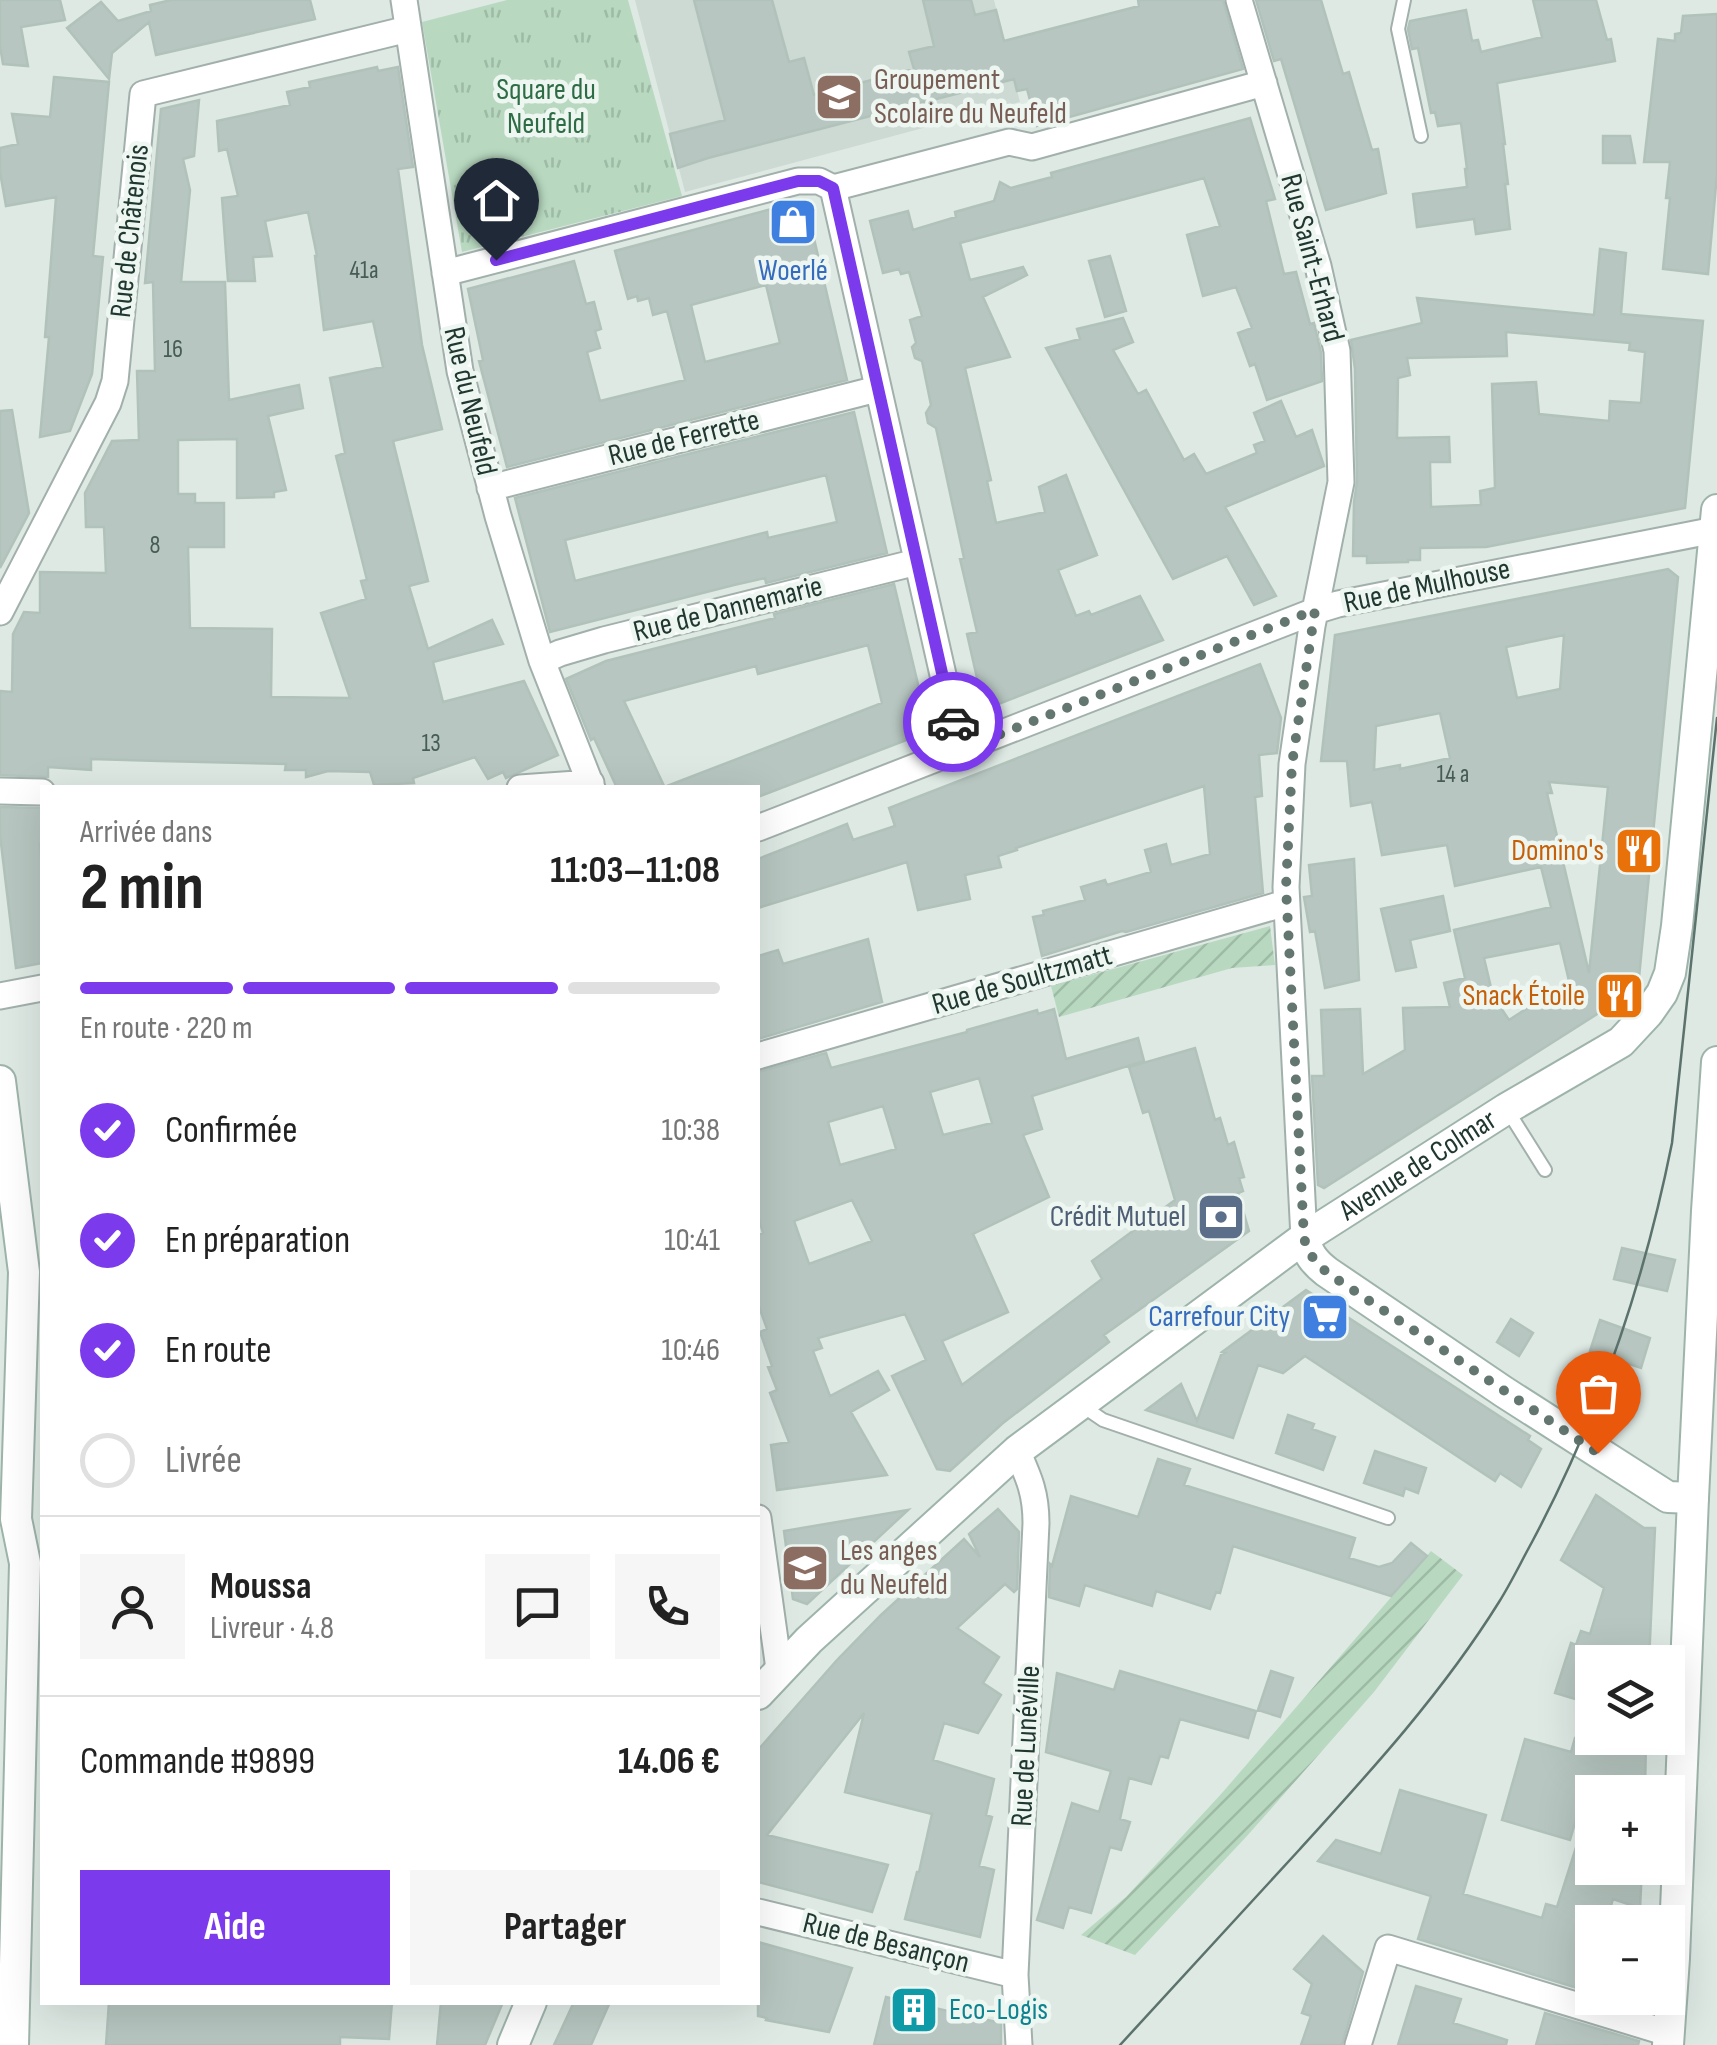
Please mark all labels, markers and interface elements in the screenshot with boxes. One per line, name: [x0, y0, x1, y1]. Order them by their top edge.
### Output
place label: Groupement Scolaire du Neufeld: [874, 62, 1067, 132]
school or university icon: Groupement Scolaire du Neufeld: [813, 71, 865, 123]
park label: Square du Neufeld: [496, 72, 596, 142]
street label: Rue de Châtenois: [103, 143, 157, 319]
pin: [454, 158, 539, 261]
street label: Rue Saint-Erhard: [1272, 170, 1352, 346]
icon: home: [469, 173, 524, 228]
shop icon: Woerlé: [767, 196, 819, 248]
place label: Woerlé: [758, 253, 828, 289]
house number: 41a: [349, 255, 379, 286]
street label: Rue du Neufeld: [435, 323, 505, 479]
house number: 16: [163, 334, 183, 365]
street label: Rue de Ferrette: [605, 402, 763, 474]
house number: 8: [150, 530, 160, 561]
street label: Rue de Mulhouse: [1341, 551, 1513, 621]
street label: Rue de Dannemarie: [630, 568, 826, 650]
courier: [903, 672, 1003, 772]
icon: car: [926, 695, 981, 750]
house number: 13: [421, 728, 441, 759]
house number: 14 a: [1437, 759, 1469, 790]
text: Arrivée dans: [80, 813, 212, 852]
restaurant icon: Domino's: [1613, 825, 1665, 877]
place label: Domino's: [1511, 833, 1604, 869]
text: 11:03–11:08: [550, 848, 720, 893]
text: 2 min: [80, 850, 204, 928]
street label: Rue de Soultzmatt: [928, 937, 1116, 1023]
restaurant icon: Snack Étoile: [1594, 970, 1646, 1022]
place label: Snack Étoile: [1463, 978, 1585, 1014]
text: En route · 220 m: [80, 1009, 253, 1048]
street label: Avenue de Colmar: [1332, 1102, 1504, 1229]
icon: check: [80, 1103, 135, 1158]
text: Confirmée: [165, 1108, 298, 1153]
text: 10:38: [661, 1111, 720, 1150]
bank icon: Crédit Mutuel: [1195, 1191, 1247, 1243]
place label: Crédit Mutuel: [1050, 1199, 1186, 1235]
icon: check: [80, 1213, 135, 1268]
text: En préparation: [165, 1218, 350, 1263]
text: 10:41: [664, 1221, 720, 1260]
supermarket icon: Carrefour City: [1299, 1291, 1351, 1343]
place label: Carrefour City: [1148, 1299, 1290, 1335]
icon: check: [80, 1323, 135, 1378]
text: En route: [165, 1328, 271, 1373]
text: 10:46: [661, 1331, 720, 1370]
pin: [1556, 1351, 1641, 1454]
icon: bag: [1571, 1366, 1626, 1421]
text: Livrée: [165, 1438, 242, 1483]
place label: Les anges du Neufeld: [840, 1533, 948, 1603]
school or university icon: Les anges du Neufeld: [779, 1542, 831, 1594]
button: person: [80, 1554, 185, 1659]
button: chat: [485, 1554, 590, 1659]
button: phone: [615, 1554, 720, 1659]
text: Moussa: [210, 1564, 312, 1609]
text: Livreur · 4.8: [210, 1609, 334, 1648]
map controls: [1575, 1645, 1685, 2015]
button: layers: [1575, 1645, 1685, 1755]
street label: Rue de Lunéville: [1004, 1665, 1048, 1827]
text: Commande #9899: [80, 1739, 315, 1784]
text: 14.06 €: [618, 1739, 720, 1784]
button: +: [1575, 1775, 1685, 1885]
button: Aide: [80, 1870, 390, 1985]
button: Partager: [410, 1870, 720, 1985]
street label: Rue de Besançon: [799, 1905, 973, 1981]
button: −: [1575, 1905, 1685, 2015]
building icon: Eco-Logis: [888, 1984, 940, 2036]
place label: Eco-Logis: [949, 1992, 1048, 2028]

